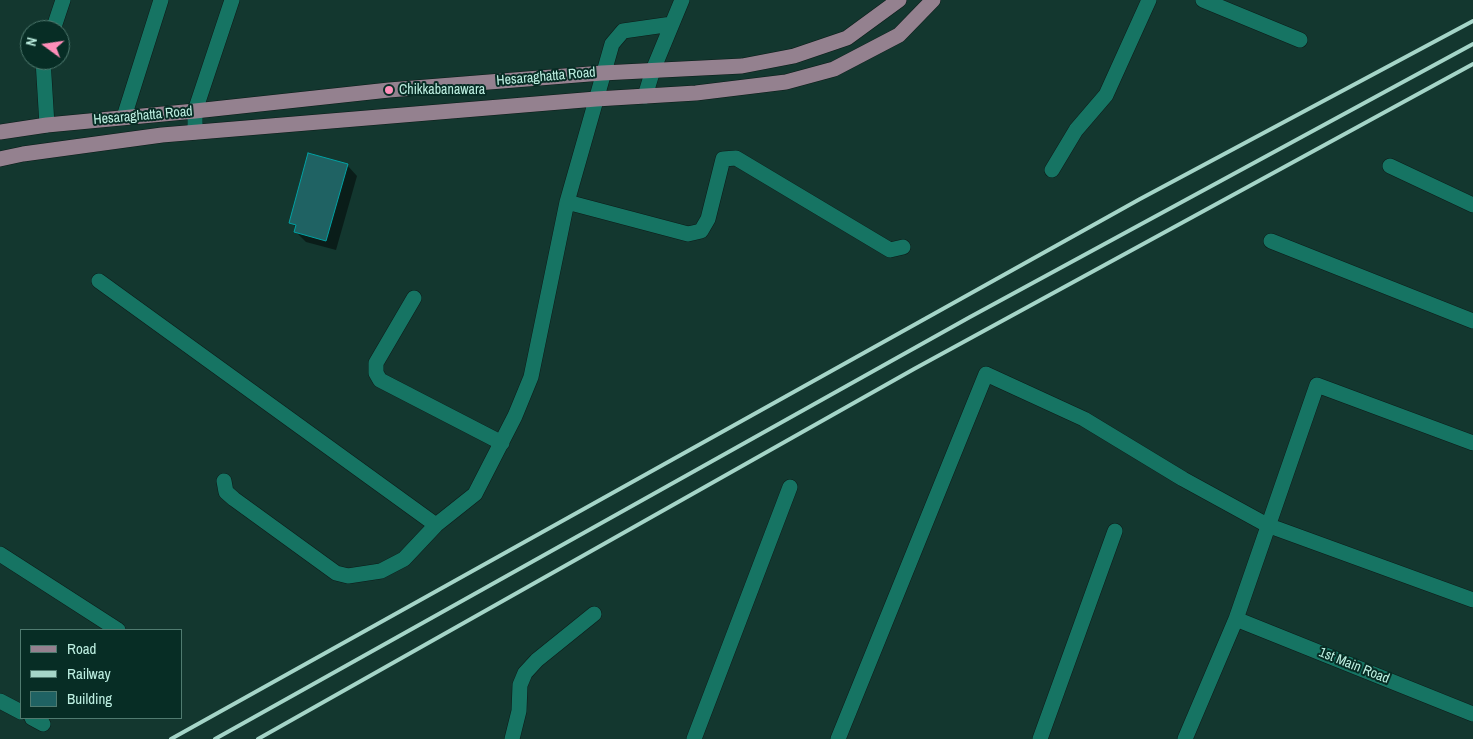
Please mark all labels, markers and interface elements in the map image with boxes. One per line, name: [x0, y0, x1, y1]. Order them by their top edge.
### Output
north arrow: [20, 20, 70, 70]
text: N: [22, 35, 41, 48]
street label: Hesaraghatta Road: [496, 64, 596, 90]
place label: Chikkabanawara: [399, 82, 485, 98]
marker: Chikkabanawara: [383, 84, 395, 96]
street label: Hesaraghatta Road: [93, 103, 193, 129]
legend: [20, 629, 182, 719]
text: Road: [67, 638, 96, 659]
street label: 1st Main Road: [1316, 644, 1392, 688]
text: Railway: [67, 663, 111, 684]
text: Building: [67, 688, 112, 709]

